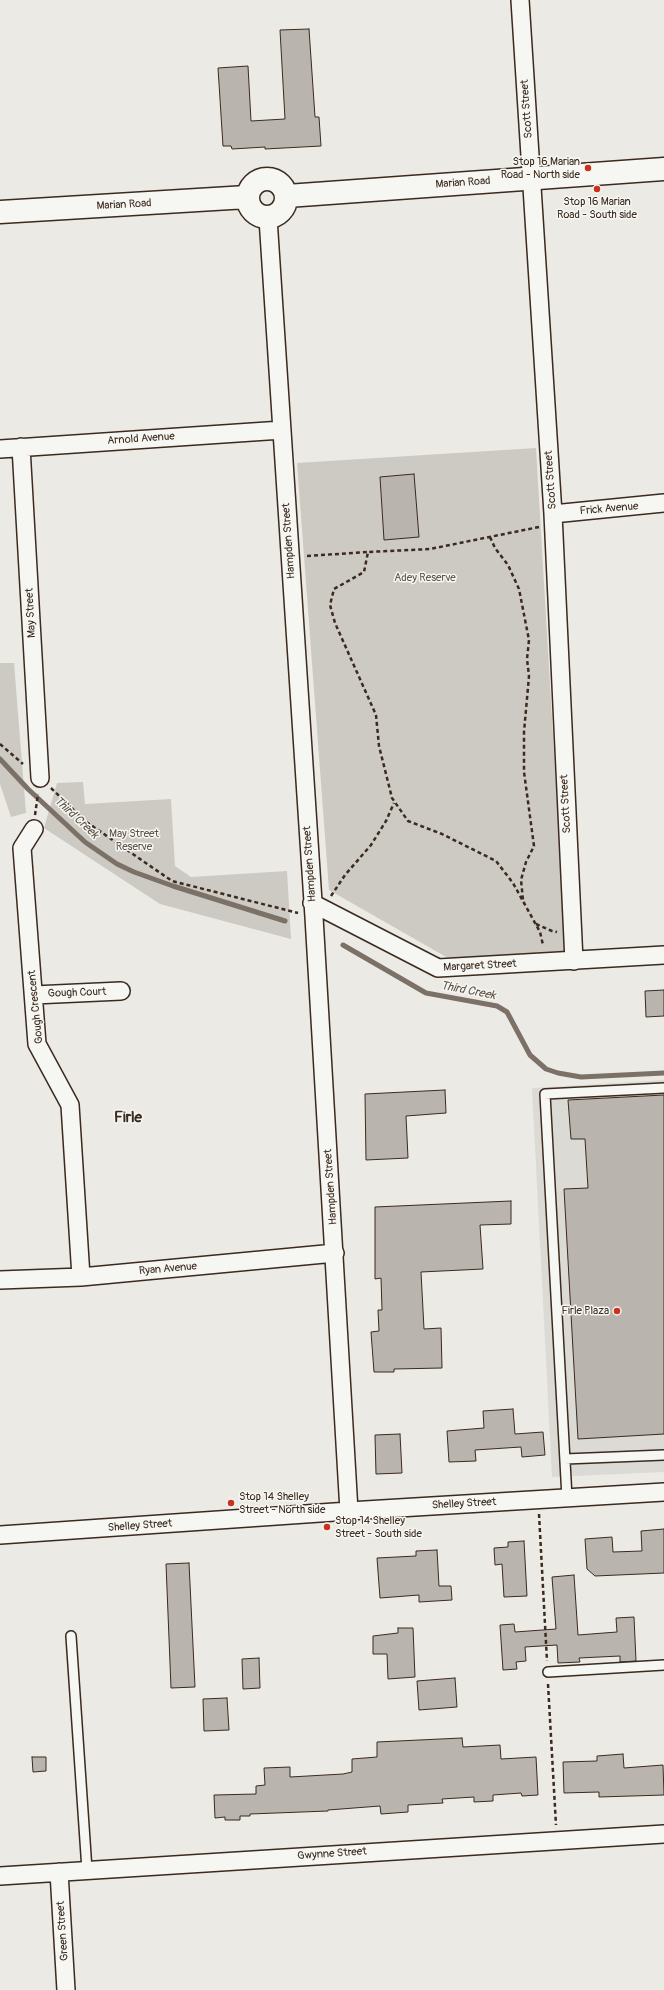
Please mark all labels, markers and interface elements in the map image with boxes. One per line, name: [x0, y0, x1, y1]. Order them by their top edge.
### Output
street label: Scott Street: [518, 79, 536, 139]
place label: Stop 16 Marian Road - North side: [501, 155, 580, 181]
marker: Stop 16 Marian Road - North side: [583, 163, 593, 173]
street label: Marian Road: [435, 174, 491, 192]
marker: Stop 16 Marian Road - South side: [592, 184, 602, 194]
place label: Stop 16 Marian Road - South side: [557, 195, 637, 221]
street label: Marian Road: [96, 197, 152, 213]
street label: Arnold Avenue: [107, 430, 175, 448]
street label: Scott Street: [542, 450, 560, 510]
street label: Frick Avenue: [579, 500, 639, 518]
street label: Hampden Street: [280, 503, 298, 579]
park label: Adey Reserve: [394, 571, 456, 585]
street label: May Street: [23, 588, 39, 638]
street label: Scott Street: [558, 774, 574, 834]
water label: Third Creek: [51, 794, 101, 842]
street label: Hampden Street: [301, 826, 319, 902]
park label: May Street Reserve: [109, 827, 159, 853]
street label: Margaret Street: [443, 957, 517, 975]
street label: Gough Crescent: [26, 969, 46, 1045]
water label: Third Creek: [439, 979, 497, 1003]
street label: Gough Court: [48, 985, 106, 1001]
district label: Firle: [114, 1109, 142, 1127]
street label: Hampden Street: [322, 1149, 340, 1225]
street label: Ryan Avenue: [138, 1260, 198, 1278]
place label: Firle Plaza: [561, 1304, 609, 1318]
marker: Firle Plaza: [612, 1306, 622, 1316]
place label: Stop 14 Shelley Street - North side: [239, 1490, 325, 1516]
street label: Shelley Street: [431, 1496, 497, 1512]
marker: Stop 14 Shelley Street - North side: [226, 1498, 236, 1508]
place label: Stop 14 Shelley Street - South side: [335, 1514, 422, 1540]
street label: Shelley Street: [107, 1517, 173, 1535]
marker: Stop 14 Shelley Street - South side: [322, 1522, 332, 1532]
street label: Gwynne Street: [297, 1845, 367, 1863]
street label: Green Street: [54, 1901, 72, 1961]

